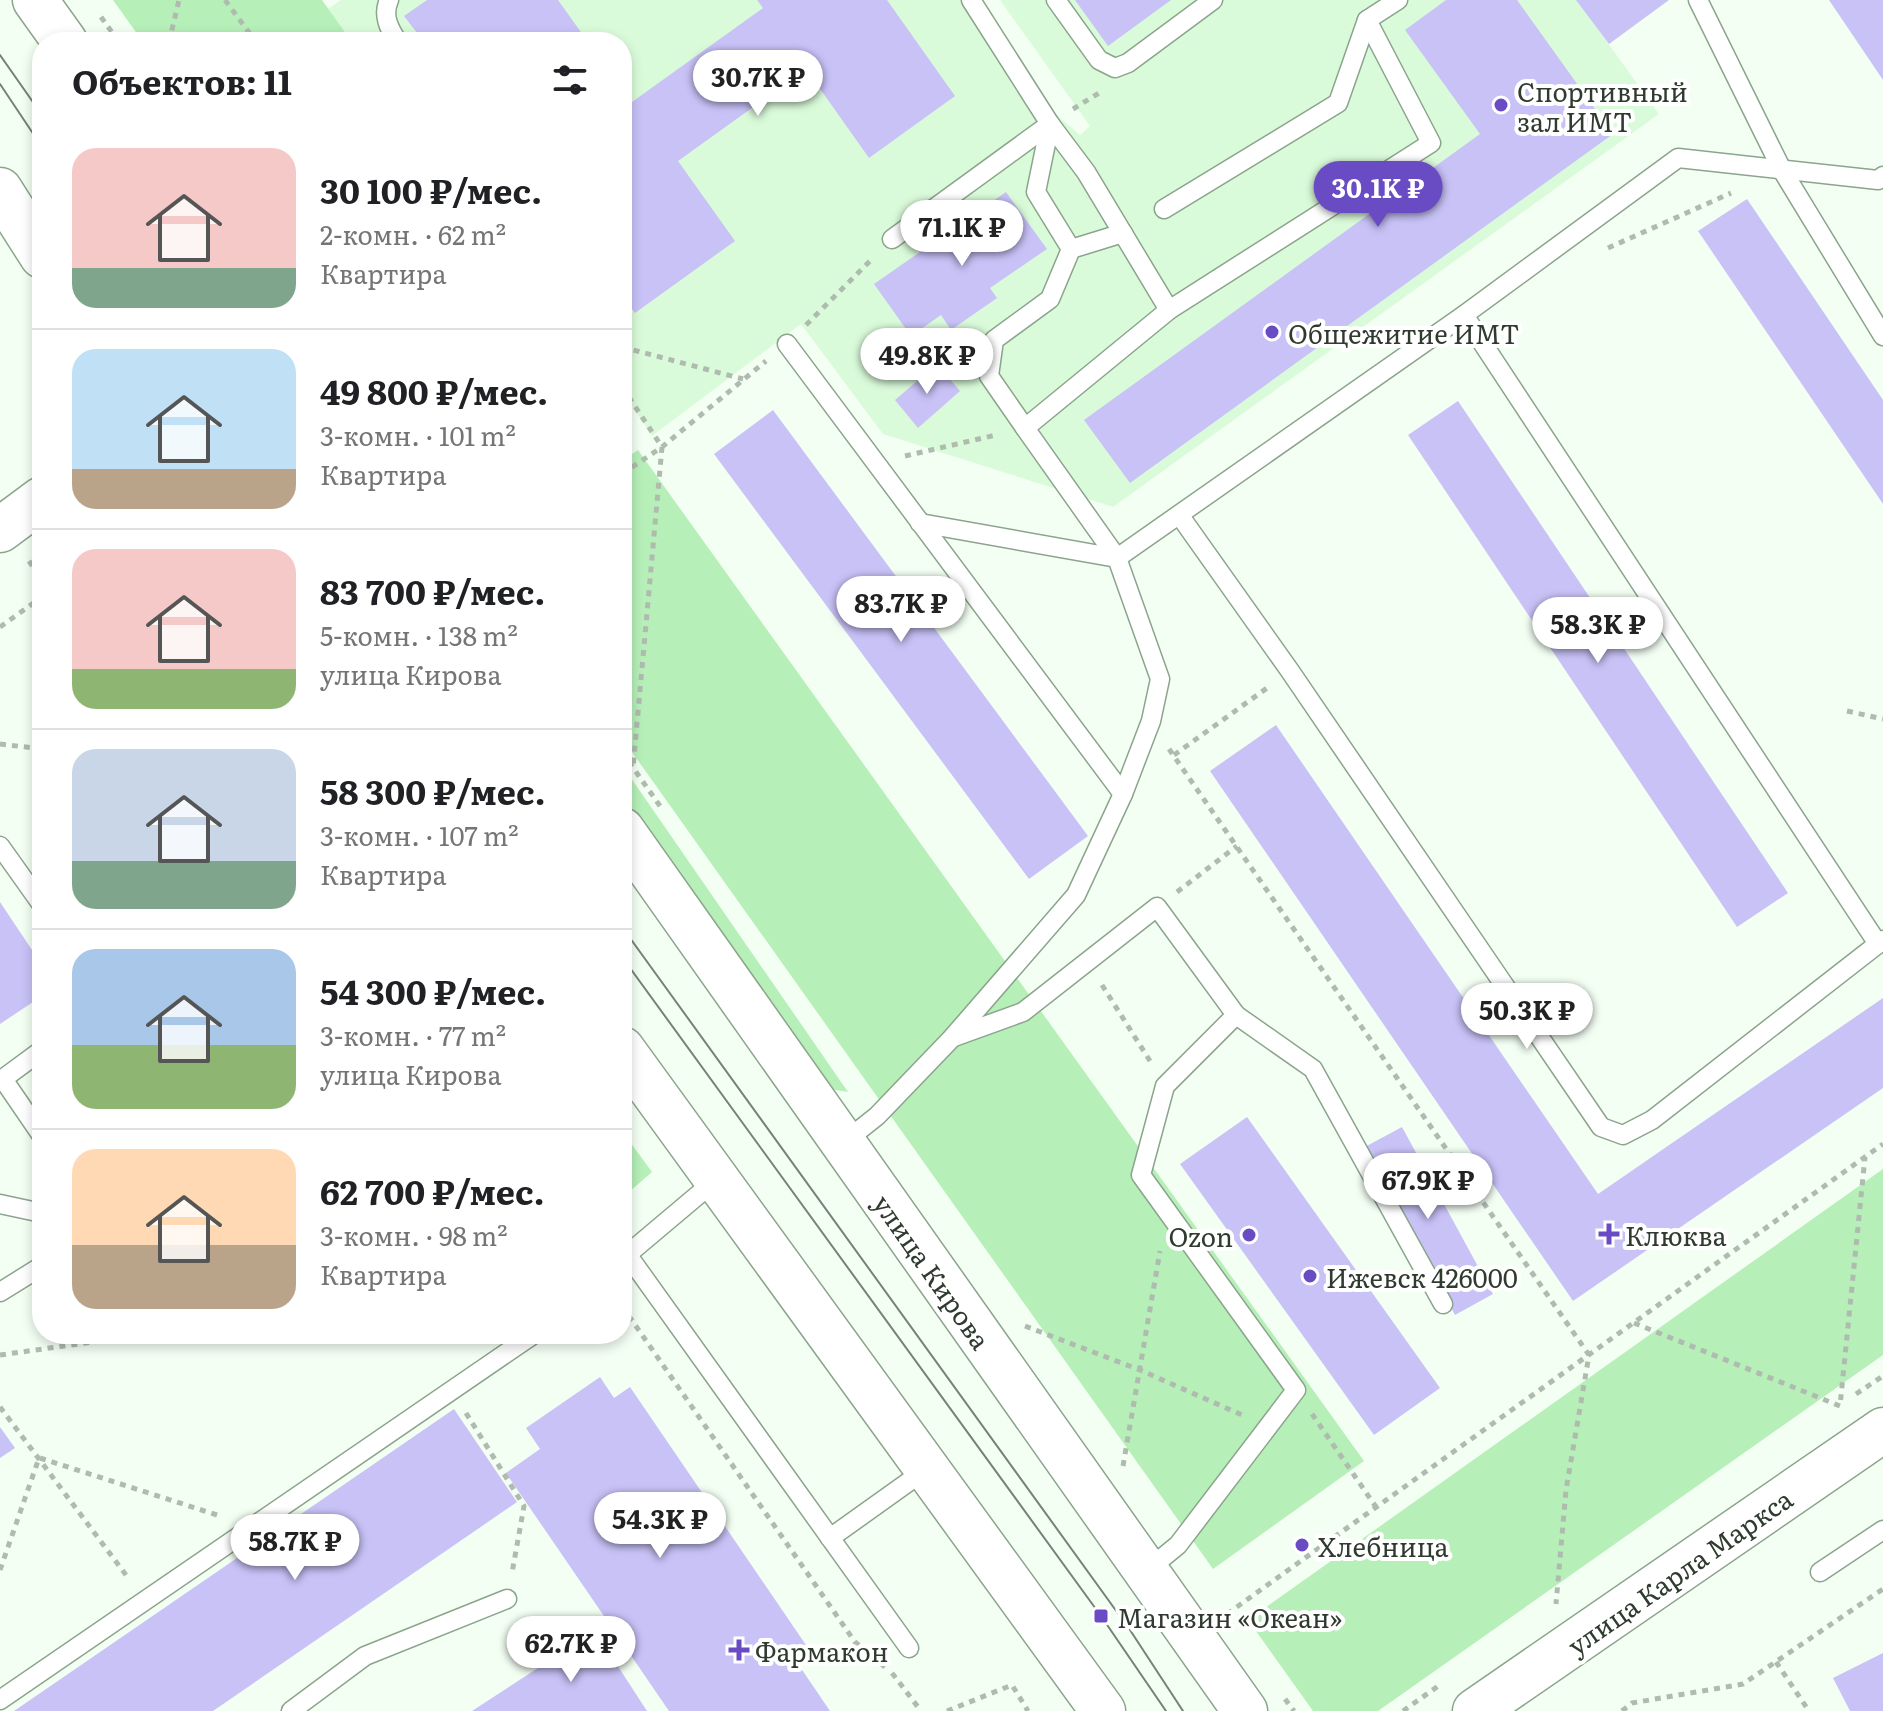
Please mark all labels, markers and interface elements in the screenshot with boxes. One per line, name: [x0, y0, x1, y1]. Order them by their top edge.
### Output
pin: 30.7K ₽: [684, 50, 832, 118]
text: Объектов: 11: [72, 55, 292, 105]
text: 30.7K ₽: [711, 56, 805, 95]
icon: filters: [548, 58, 592, 102]
place label: Спортивный зал ИМТ: [1517, 71, 1688, 140]
marker: Спортивный зал ИМТ: [1492, 96, 1510, 114]
pin: 30.1K ₽: [1304, 161, 1452, 229]
text: 30 100 ₽/мес.: [320, 164, 542, 214]
text: 30.1K ₽: [1332, 167, 1424, 206]
icon: home: [136, 180, 232, 276]
pin: 71.1K ₽: [888, 200, 1036, 268]
text: 71.1K ₽: [918, 206, 1006, 245]
text: 2-комн. · 62 m²: [320, 214, 506, 253]
text: Квартира: [320, 253, 446, 292]
place label: Общежитие ИМТ: [1288, 313, 1520, 352]
marker: Общежитие ИМТ: [1263, 323, 1281, 341]
pin: 49.8K ₽: [853, 328, 1001, 396]
text: 49.8K ₽: [878, 334, 976, 373]
text: 49 800 ₽/мес.: [320, 365, 548, 415]
icon: home: [136, 381, 232, 477]
text: 3-комн. · 101 m²: [320, 415, 516, 454]
text: Квартира: [320, 454, 446, 493]
text: 83 700 ₽/мес.: [320, 565, 546, 615]
pin: 83.7K ₽: [827, 576, 975, 644]
icon: home: [136, 581, 232, 677]
text: 83.7K ₽: [854, 582, 948, 621]
pin: 58.3K ₽: [1524, 597, 1672, 665]
text: 58.3K ₽: [1550, 603, 1646, 642]
text: 5-комн. · 138 m²: [320, 615, 518, 654]
text: улица Кирова: [320, 654, 501, 693]
text: 58 300 ₽/мес.: [320, 765, 546, 815]
icon: home: [136, 781, 232, 877]
text: 3-комн. · 107 m²: [320, 815, 519, 854]
text: Квартира: [320, 854, 446, 893]
text: 54 300 ₽/мес.: [320, 965, 546, 1015]
icon: home: [136, 981, 232, 1077]
pin: 50.3K ₽: [1453, 983, 1601, 1051]
text: 50.3K ₽: [1479, 989, 1575, 1028]
text: 3-комн. · 77 m²: [320, 1015, 506, 1054]
text: улица Кирова: [320, 1054, 501, 1093]
pin: 67.9K ₽: [1354, 1153, 1502, 1221]
text: 67.9K ₽: [1382, 1159, 1475, 1198]
text: 62 700 ₽/мес.: [320, 1165, 545, 1215]
icon: home: [136, 1181, 232, 1277]
street label: улица Кирова: [865, 1185, 1001, 1357]
text: 3-комн. · 98 m²: [320, 1215, 508, 1254]
place label: Клюква: [1625, 1215, 1727, 1254]
place label: Ozon: [1168, 1216, 1233, 1255]
marker: Клюква: [1600, 1225, 1618, 1243]
marker: Ozon: [1240, 1226, 1258, 1244]
text: Квартира: [320, 1254, 446, 1293]
place label: Ижевск 426000: [1326, 1257, 1518, 1296]
marker: Ижевск 426000: [1301, 1267, 1319, 1285]
street label: улица Карла Маркса: [1558, 1478, 1800, 1664]
pin: 54.3K ₽: [586, 1492, 734, 1560]
text: 54.3K ₽: [612, 1498, 708, 1537]
pin: 58.7K ₽: [221, 1514, 369, 1582]
text: 58.7K ₽: [248, 1520, 342, 1559]
place label: Хлебница: [1318, 1526, 1449, 1565]
marker: Хлебница: [1293, 1536, 1311, 1554]
place label: Магазин «Океан»: [1117, 1597, 1343, 1636]
marker: Магазин «Океан»: [1092, 1607, 1110, 1625]
pin: 62.7K ₽: [497, 1616, 645, 1684]
text: 62.7K ₽: [525, 1622, 617, 1661]
place label: Фармакон: [755, 1631, 888, 1670]
marker: Фармакон: [730, 1641, 748, 1659]

